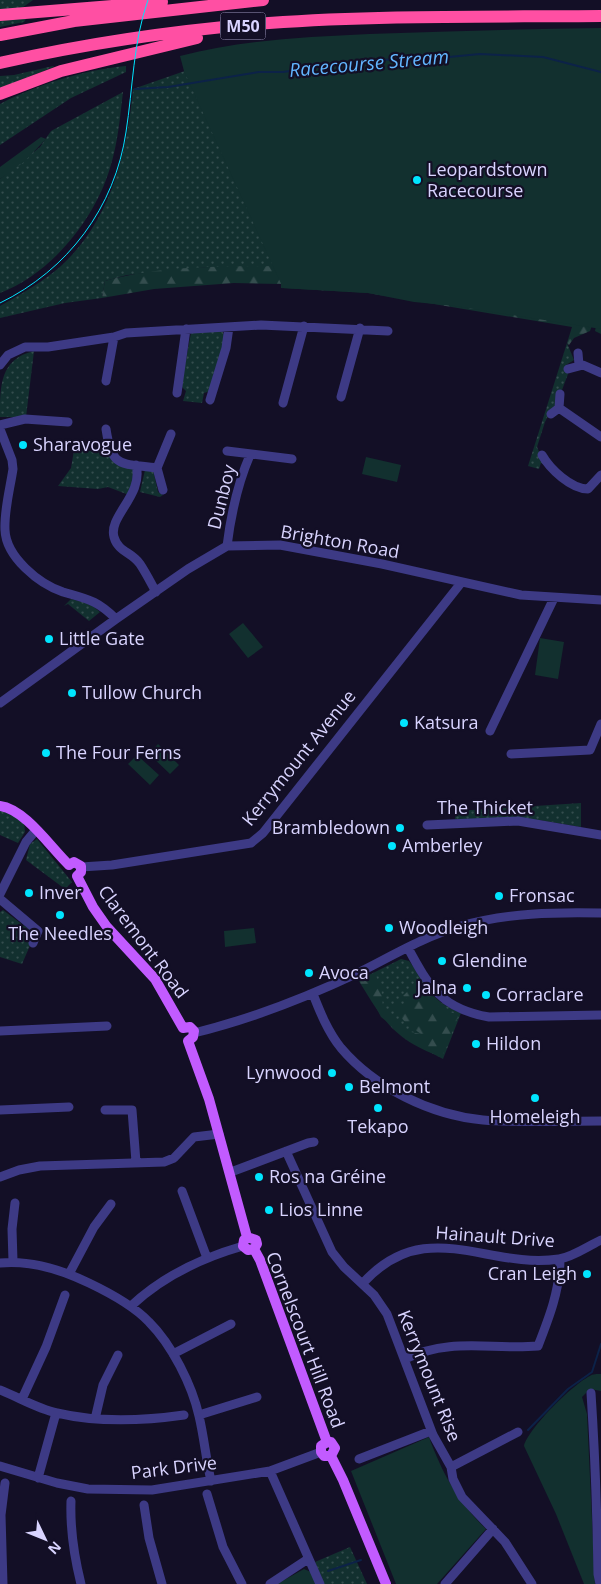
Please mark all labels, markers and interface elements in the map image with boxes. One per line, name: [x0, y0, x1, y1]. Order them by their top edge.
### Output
road number: M50: [220, 12, 266, 40]
water label: Racecourse Stream: [288, 43, 450, 83]
place label: Leopardstown Racecourse: [427, 157, 548, 202]
marker: Leopardstown Racecourse: [411, 174, 423, 186]
place label: Sharavogue: [33, 432, 132, 456]
marker: Sharavogue: [17, 439, 29, 451]
street label: Dunboy: [201, 461, 241, 532]
street label: Brighton Road: [279, 519, 401, 563]
place label: Little Gate: [59, 626, 145, 650]
marker: Little Gate: [43, 633, 55, 645]
place label: Tullow Church: [82, 680, 202, 704]
street label: Kerrymount Avenue: [236, 684, 360, 830]
marker: Tullow Church: [66, 687, 78, 699]
place label: Katsura: [414, 710, 478, 734]
marker: Katsura: [398, 717, 410, 729]
place label: The Four Ferns: [56, 740, 181, 764]
marker: The Four Ferns: [40, 747, 52, 759]
street label: The Thicket: [437, 795, 533, 819]
place label: Brambledown: [272, 815, 390, 839]
marker: Brambledown: [394, 822, 406, 834]
place label: Amberley: [402, 833, 483, 857]
marker: Amberley: [386, 840, 398, 852]
place label: Inver: [39, 880, 82, 904]
street label: Claremont Road: [93, 880, 194, 1003]
place label: Fronsac: [509, 883, 575, 907]
marker: Inver: [23, 887, 35, 899]
marker: Fronsac: [493, 890, 505, 902]
marker: The Needles: [54, 909, 66, 921]
place label: Woodleigh: [399, 915, 488, 939]
place label: The Needles: [8, 921, 112, 945]
marker: Woodleigh: [383, 922, 395, 934]
place label: Glendine: [452, 948, 527, 972]
marker: Glendine: [436, 955, 448, 967]
place label: Avoca: [319, 960, 369, 984]
marker: Avoca: [303, 967, 315, 979]
place label: Jalna: [415, 975, 457, 999]
marker: Jalna: [461, 982, 473, 994]
place label: Corraclare: [496, 982, 584, 1006]
marker: Corraclare: [480, 989, 492, 1001]
place label: Hildon: [486, 1031, 541, 1055]
marker: Hildon: [470, 1038, 482, 1050]
place label: Lynwood: [246, 1060, 322, 1084]
marker: Lynwood: [326, 1067, 338, 1079]
place label: Belmont: [359, 1074, 430, 1098]
marker: Belmont: [343, 1081, 355, 1093]
marker: Homeleigh: [529, 1092, 541, 1104]
marker: Tekapo: [372, 1102, 384, 1114]
place label: Homeleigh: [490, 1104, 580, 1128]
place label: Tekapo: [347, 1114, 409, 1138]
place label: Ros na Gréine: [269, 1164, 386, 1188]
marker: Ros na Gréine: [253, 1171, 265, 1183]
place label: Lios Linne: [279, 1197, 363, 1221]
marker: Lios Linne: [263, 1204, 275, 1216]
street label: Hainault Drive: [435, 1220, 556, 1252]
street label: Cornelscourt Hill Road: [261, 1248, 351, 1431]
place label: Cran Leigh: [488, 1261, 577, 1285]
marker: Cran Leigh: [581, 1268, 593, 1280]
street label: Kerrymount Rise: [393, 1306, 467, 1445]
street label: Park Drive: [130, 1450, 218, 1484]
north arrow: [20, 1514, 70, 1564]
text: N: [44, 1538, 66, 1559]

